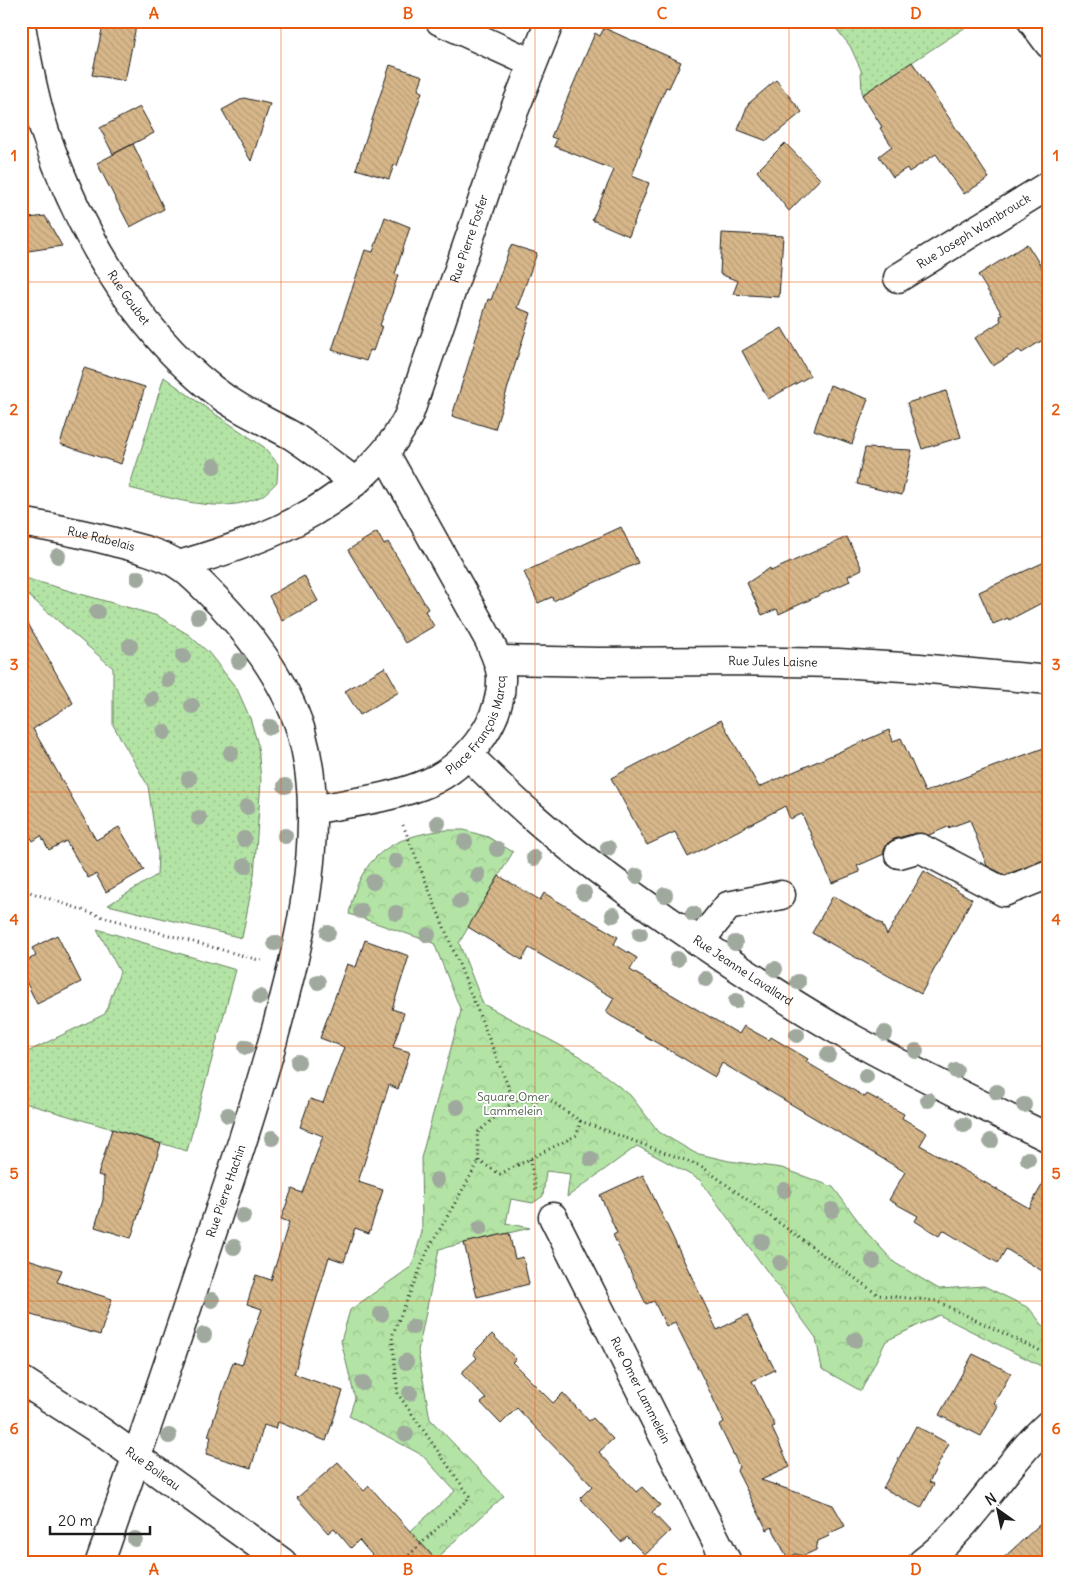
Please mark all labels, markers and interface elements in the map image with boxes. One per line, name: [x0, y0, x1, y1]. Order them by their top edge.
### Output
text: A: [149, 3, 159, 23]
text: B: [403, 3, 414, 23]
text: C: [657, 3, 668, 23]
text: D: [910, 3, 922, 23]
text: 1: [11, 145, 17, 165]
text: 1: [1053, 145, 1059, 165]
street label: Rue Joseph Wambrouck: [914, 190, 1033, 272]
street label: Rue Pierre Fosfer: [447, 192, 491, 285]
street label: Rue Goubet: [105, 267, 153, 328]
text: 2: [10, 399, 19, 419]
text: 2: [1052, 399, 1061, 419]
street label: Rue Rabelais: [66, 523, 137, 554]
street label: Rue Jules Laisne: [728, 653, 818, 670]
text: 3: [9, 654, 19, 674]
text: 3: [1051, 654, 1061, 674]
street label: Place François Marcq: [443, 676, 508, 778]
text: 4: [9, 909, 19, 929]
text: 4: [1051, 909, 1061, 929]
street label: Rue Jeanne Lavallard: [690, 932, 796, 1008]
park label: Square Omer Lammelein: [477, 1089, 549, 1118]
street label: Rue Pierre Hachin: [203, 1142, 248, 1239]
text: 5: [9, 1163, 19, 1183]
text: 5: [1051, 1163, 1061, 1183]
street label: Rue Omer Lammelein: [608, 1334, 674, 1446]
text: 6: [9, 1418, 19, 1438]
text: 6: [1051, 1418, 1061, 1438]
street label: Rue Boileau: [123, 1444, 184, 1493]
north arrow: [972, 1486, 1022, 1536]
text: N: [982, 1489, 1000, 1509]
scale bar: [50, 1503, 150, 1535]
text: 20 m: [58, 1511, 93, 1530]
text: A: [149, 1559, 159, 1579]
text: B: [403, 1559, 414, 1579]
text: C: [657, 1559, 668, 1579]
text: D: [910, 1559, 922, 1579]

